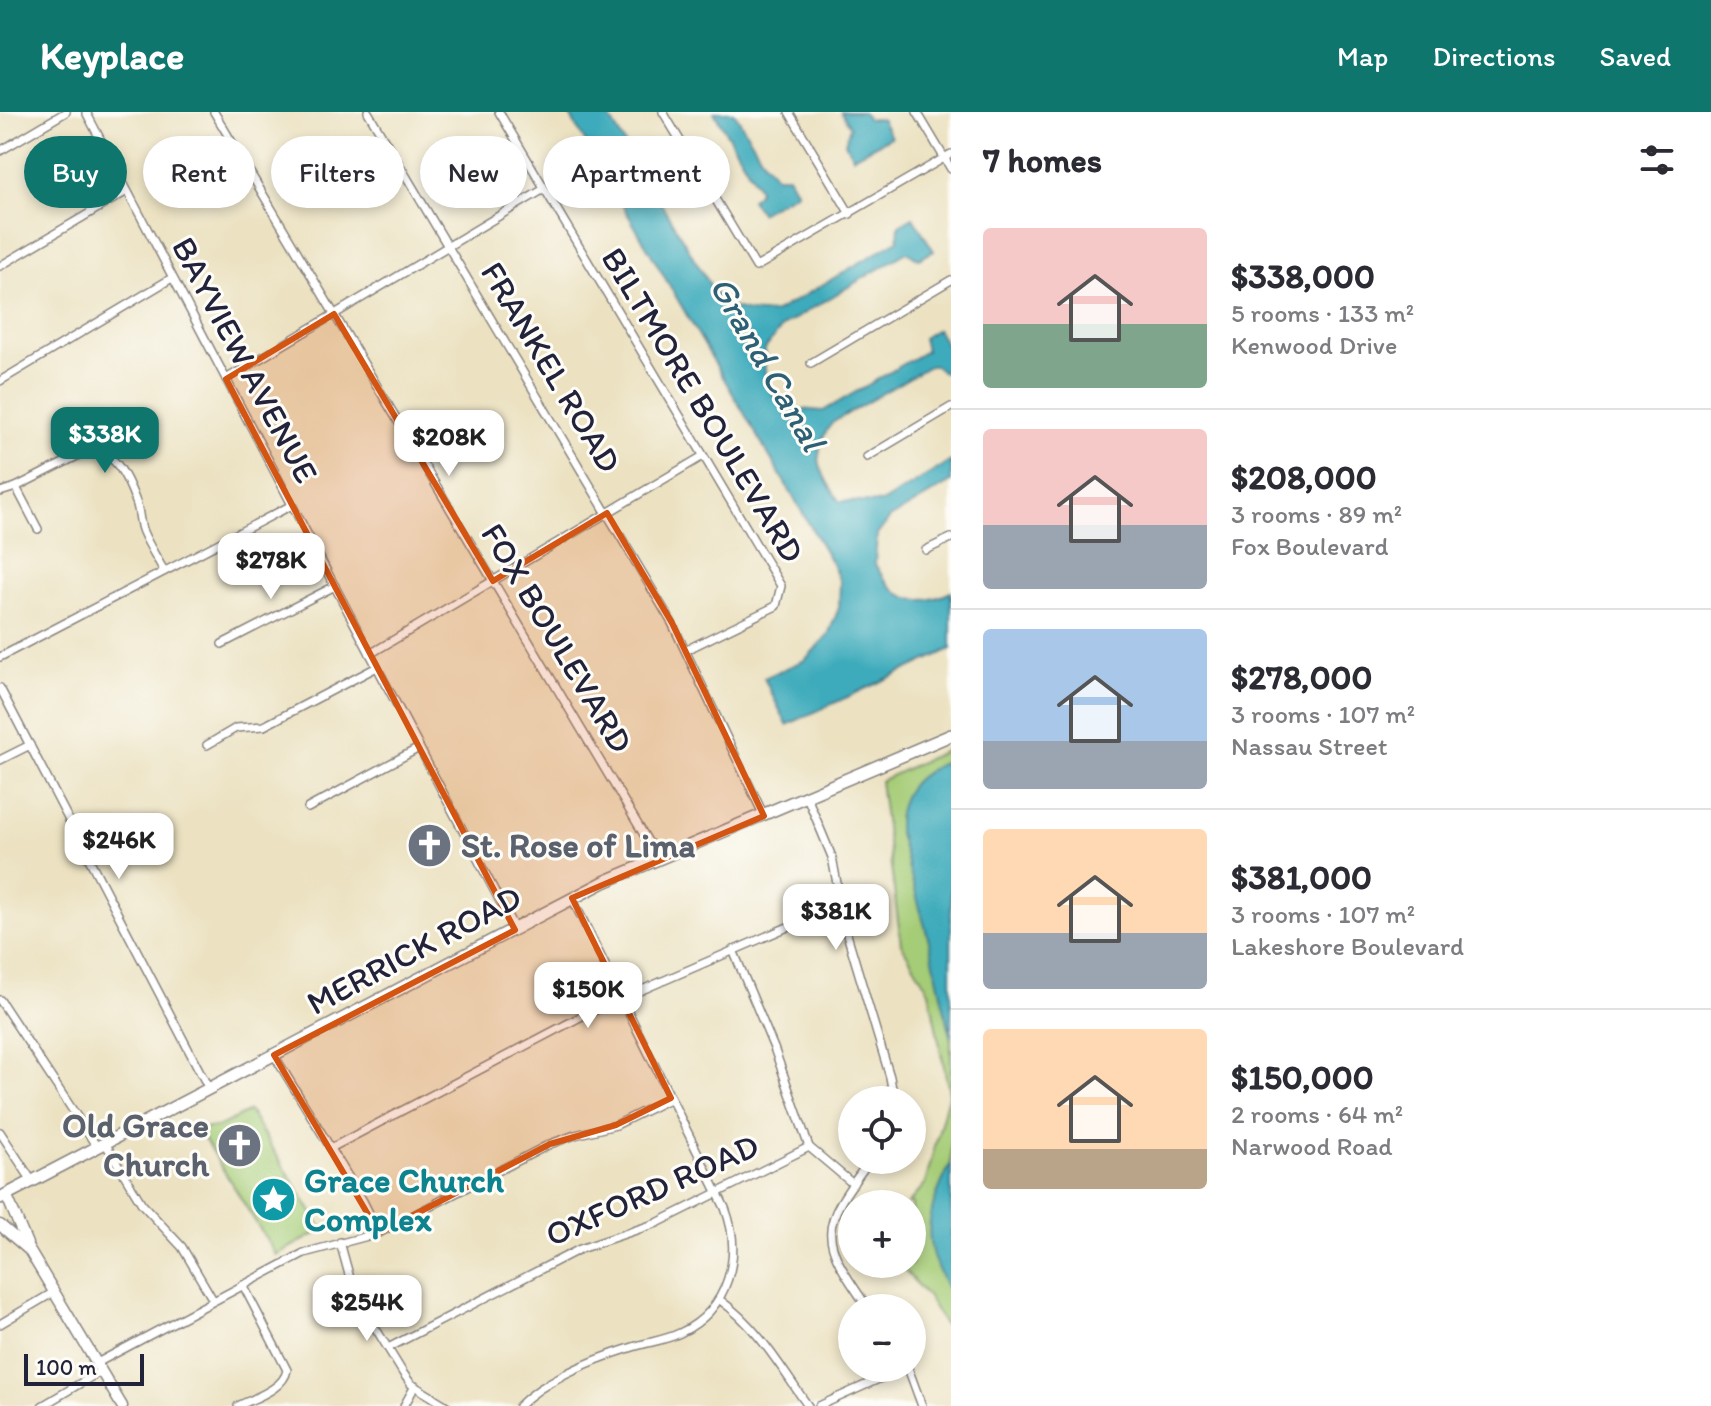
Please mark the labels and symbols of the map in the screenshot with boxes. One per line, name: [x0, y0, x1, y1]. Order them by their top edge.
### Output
street label: BAYVIEW AVENUE: [163, 230, 327, 490]
street label: BILTMORE BOULEVARD: [593, 240, 813, 570]
street label: FRANKEL ROAD: [472, 254, 630, 480]
water label: Grand Canal: [701, 268, 837, 461]
pin: $338K: [49, 407, 161, 475]
pin: $208K: [393, 410, 505, 478]
street label: FOX BOULEVARD: [472, 516, 642, 760]
pin: $278K: [215, 533, 327, 601]
pin: $246K: [63, 813, 175, 881]
church icon: St. Rose of Lima: [406, 821, 454, 869]
place label: St. Rose of Lima: [461, 825, 696, 866]
street label: MERRICK ROAD: [300, 876, 528, 1024]
pin: $381K: [780, 884, 892, 952]
pin: $150K: [532, 962, 644, 1030]
place label: Old Grace Church: [62, 1105, 210, 1185]
church icon: Old Grace Church: [216, 1121, 264, 1169]
street label: OXFORD ROAD: [539, 1125, 765, 1255]
place label: Grace Church Complex: [304, 1160, 505, 1240]
place icon: Grace Church Complex: [249, 1176, 297, 1224]
pin: $254K: [311, 1275, 423, 1343]
scale bar: [24, 1350, 144, 1386]

